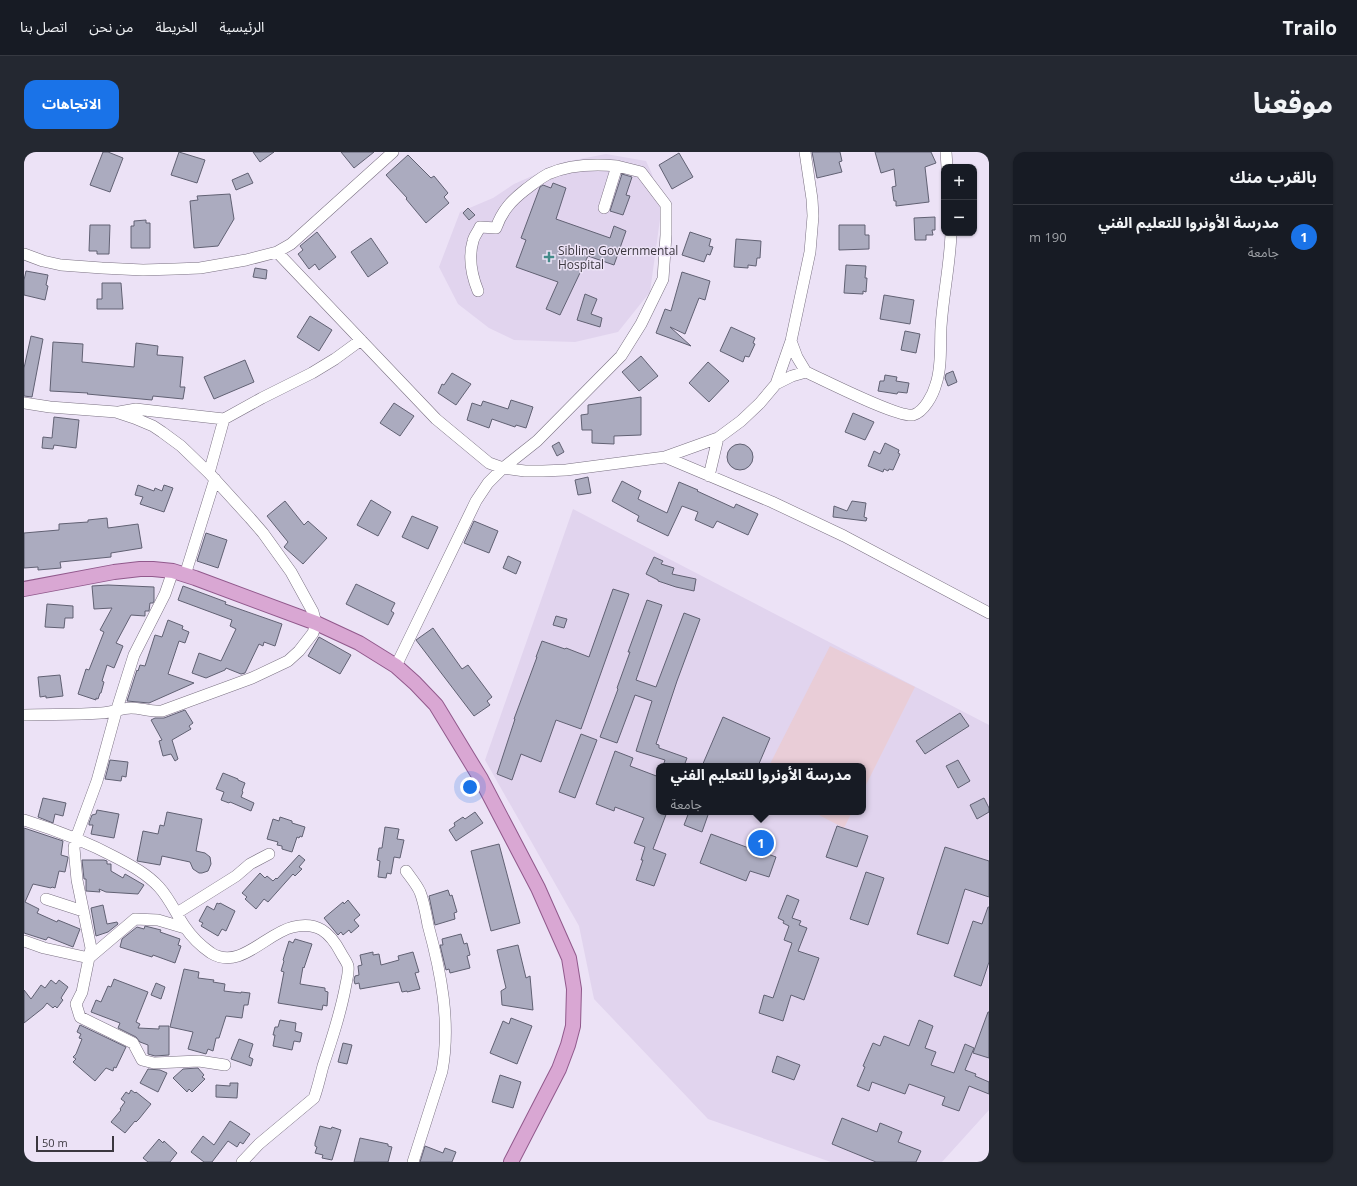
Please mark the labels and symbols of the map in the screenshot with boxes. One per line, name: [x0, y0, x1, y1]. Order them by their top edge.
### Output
place label: Sibline Governmental Hospital: [558, 242, 678, 273]
marker: Sibline Governmental Hospital: [543, 251, 555, 263]
your location: [460, 777, 480, 797]
pin: 1: [748, 828, 774, 858]
scale bar: [36, 1134, 114, 1153]

